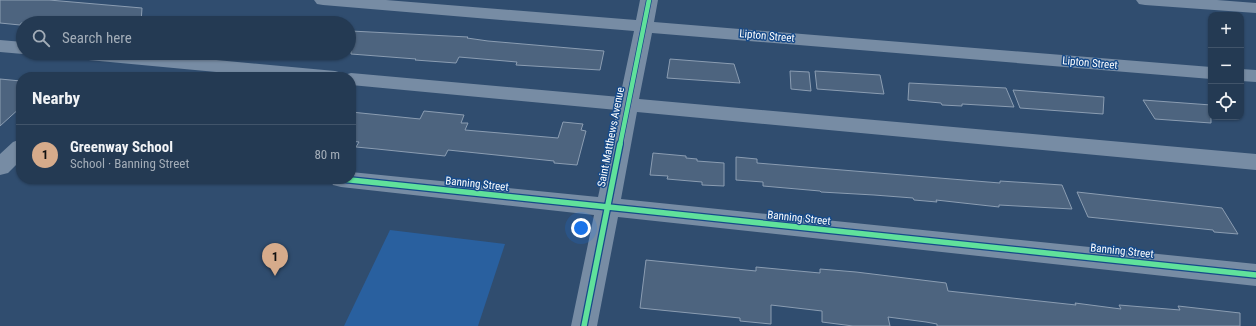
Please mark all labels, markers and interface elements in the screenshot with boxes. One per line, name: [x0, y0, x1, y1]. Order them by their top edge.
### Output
map controls: [1208, 12, 1244, 120]
button: +: [1208, 12, 1244, 48]
search box: [16, 16, 356, 60]
icon: search: [30, 27, 52, 49]
street label: Lipton Street: [739, 27, 795, 45]
text: Search here: [62, 29, 132, 47]
button: −: [1208, 48, 1244, 84]
street label: Lipton Street: [1062, 54, 1118, 72]
button: locate: [1208, 84, 1244, 120]
street label: Saint Matthews Avenue: [595, 86, 627, 188]
text: Nearby: [32, 88, 80, 108]
text: Greenway School: [70, 138, 173, 156]
text: 1: [42, 147, 48, 162]
text: 80 m: [314, 147, 340, 162]
text: School · Banning Street: [70, 156, 189, 171]
street label: Banning Street: [445, 174, 509, 194]
street label: Banning Street: [767, 208, 831, 228]
your location: [571, 218, 591, 238]
street label: Banning Street: [1090, 241, 1154, 261]
pin: 1: [262, 243, 288, 276]

